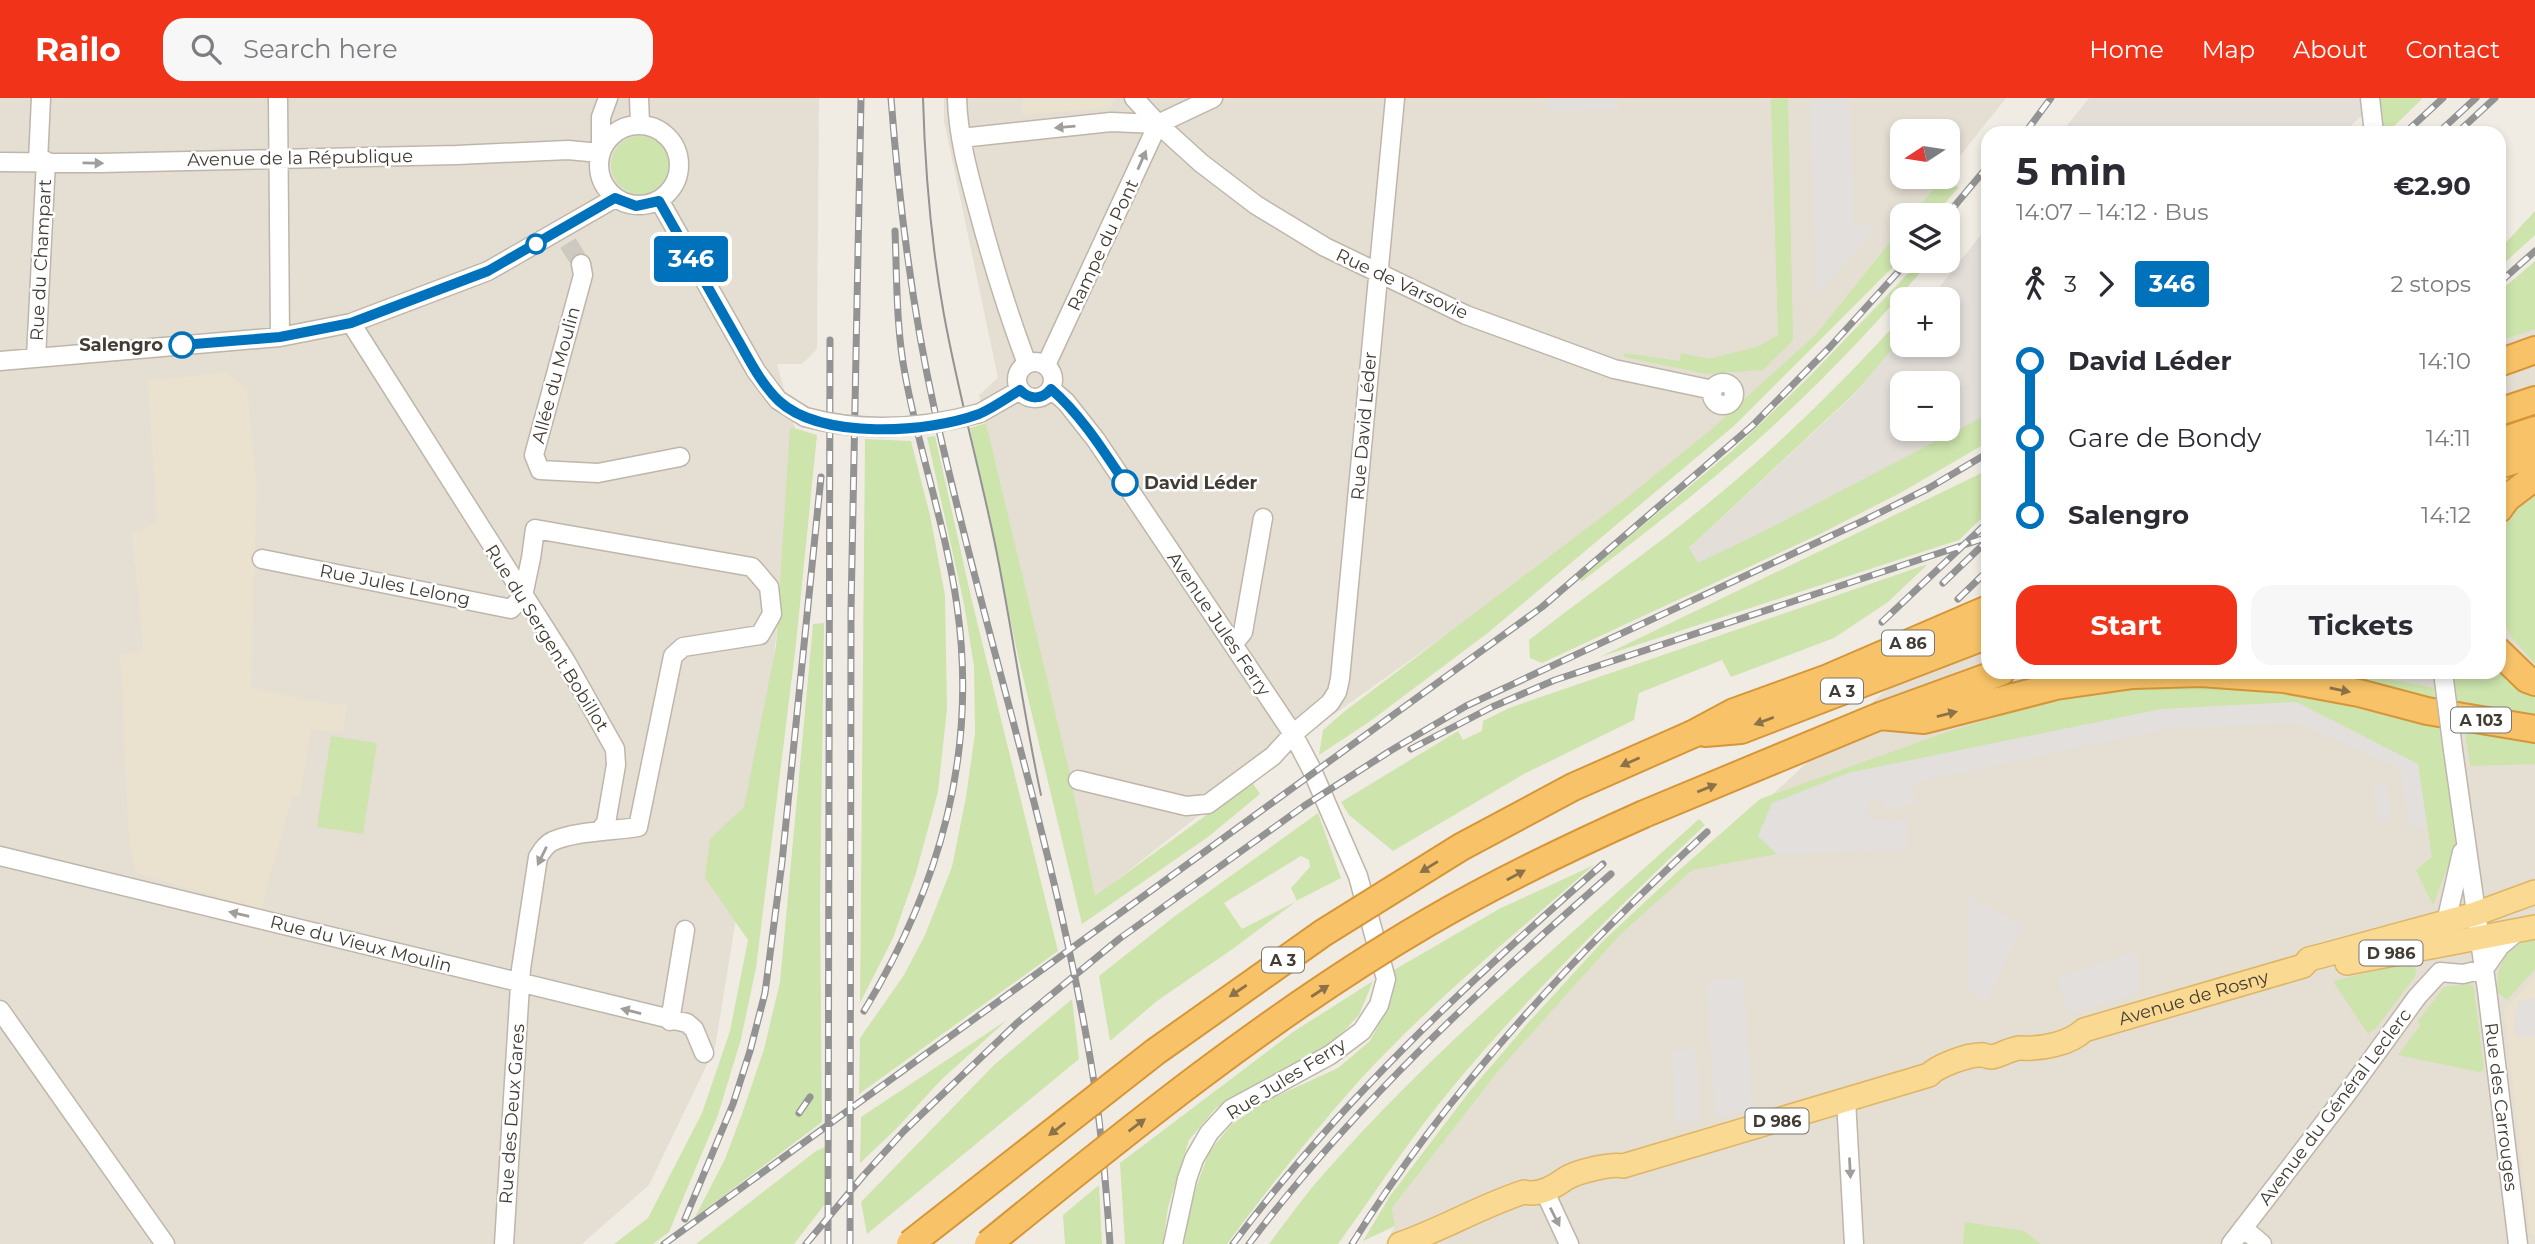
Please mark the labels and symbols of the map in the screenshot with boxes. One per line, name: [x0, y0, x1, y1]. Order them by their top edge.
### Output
north arrow: [1890, 119, 1960, 189]
one-way arrow: [1054, 122, 1076, 133]
street label: Avenue de la République: [187, 145, 413, 171]
one-way arrow: [1136, 150, 1148, 170]
one-way arrow: [82, 157, 104, 168]
street label: Rampe du Pont: [1063, 176, 1143, 314]
street label: Rue du Champart: [26, 179, 56, 341]
unlabelled marker: [526, 234, 546, 254]
line badge: 346: [651, 236, 731, 282]
street label: Rue de Varsovie: [1332, 244, 1472, 324]
street label: Allée du Moulin: [527, 304, 585, 446]
marker: Salengro: [169, 332, 195, 358]
place label: Salengro: [79, 334, 163, 356]
street label: Rue David Léder: [1347, 351, 1381, 501]
marker: David Léder: [1112, 470, 1138, 496]
place label: David Léder: [1144, 472, 1258, 494]
street label: Rue du Sergent Bobillot: [480, 540, 614, 736]
street label: Avenue Jules Ferry: [1163, 548, 1275, 700]
street label: Rue Jules Lelong: [318, 560, 472, 610]
road number: A 86: [1882, 630, 1934, 656]
road number: A 3: [1821, 678, 1863, 704]
one-way arrow: [2329, 684, 2351, 695]
one-way arrow: [1936, 708, 1958, 719]
road number: A 103: [2451, 708, 2511, 733]
one-way arrow: [1754, 716, 1775, 727]
one-way arrow: [1620, 756, 1640, 768]
one-way arrow: [1697, 782, 1718, 793]
one-way arrow: [536, 845, 548, 866]
one-way arrow: [1419, 860, 1438, 873]
one-way arrow: [1506, 869, 1526, 880]
one-way arrow: [228, 908, 250, 919]
street label: Rue du Vieux Moulin: [268, 911, 454, 977]
road number: D 986: [2360, 940, 2422, 966]
road number: A 3: [1262, 947, 1304, 972]
street label: Avenue de Rosny: [2116, 966, 2271, 1030]
one-way arrow: [1229, 984, 1247, 998]
one-way arrow: [1311, 984, 1330, 997]
street label: Avenue du Général Leclerc: [2254, 1004, 2416, 1210]
one-way arrow: [620, 1005, 642, 1016]
street label: Rue des Carrouges: [2480, 1021, 2522, 1193]
street label: Rue des Deux Gares: [495, 1023, 529, 1205]
street label: Rue Jules Ferry: [1222, 1033, 1350, 1125]
road number: D 986: [1746, 1108, 1809, 1134]
one-way arrow: [1127, 1117, 1145, 1132]
one-way arrow: [1048, 1121, 1066, 1135]
one-way arrow: [1845, 1158, 1856, 1180]
one-way arrow: [1550, 1207, 1561, 1227]

